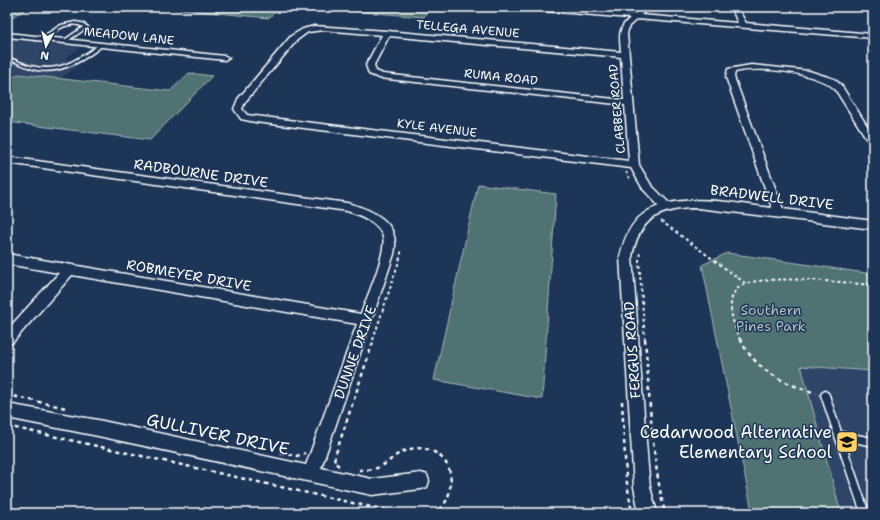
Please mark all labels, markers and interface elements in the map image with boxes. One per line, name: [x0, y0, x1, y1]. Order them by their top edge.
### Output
street label: TELLEGA AVENUE: [416, 17, 520, 41]
street label: MEADOW LANE: [83, 23, 175, 49]
north arrow: [26, 26, 66, 66]
text: N: [39, 47, 50, 63]
street label: CLABBER ROAD: [605, 64, 629, 154]
street label: RUMA ROAD: [463, 65, 539, 89]
street label: KYLE AVENUE: [396, 115, 478, 141]
street label: RADBOURNE DRIVE: [133, 155, 270, 191]
street label: BRADWELL DRIVE: [709, 181, 835, 214]
street label: ROBMEYER DRIVE: [125, 255, 253, 295]
street label: FERGUS ROAD: [620, 301, 644, 399]
park label: Southern Pines Park: [736, 301, 806, 335]
street label: DUNNE DRIVE: [330, 303, 380, 401]
street label: GULLIVER DRIVE: [145, 408, 291, 460]
place label: Cedarwood Alternative Elementary School: [640, 421, 832, 463]
school or university icon: Cedarwood Alternative Elementary School: [834, 429, 860, 455]

